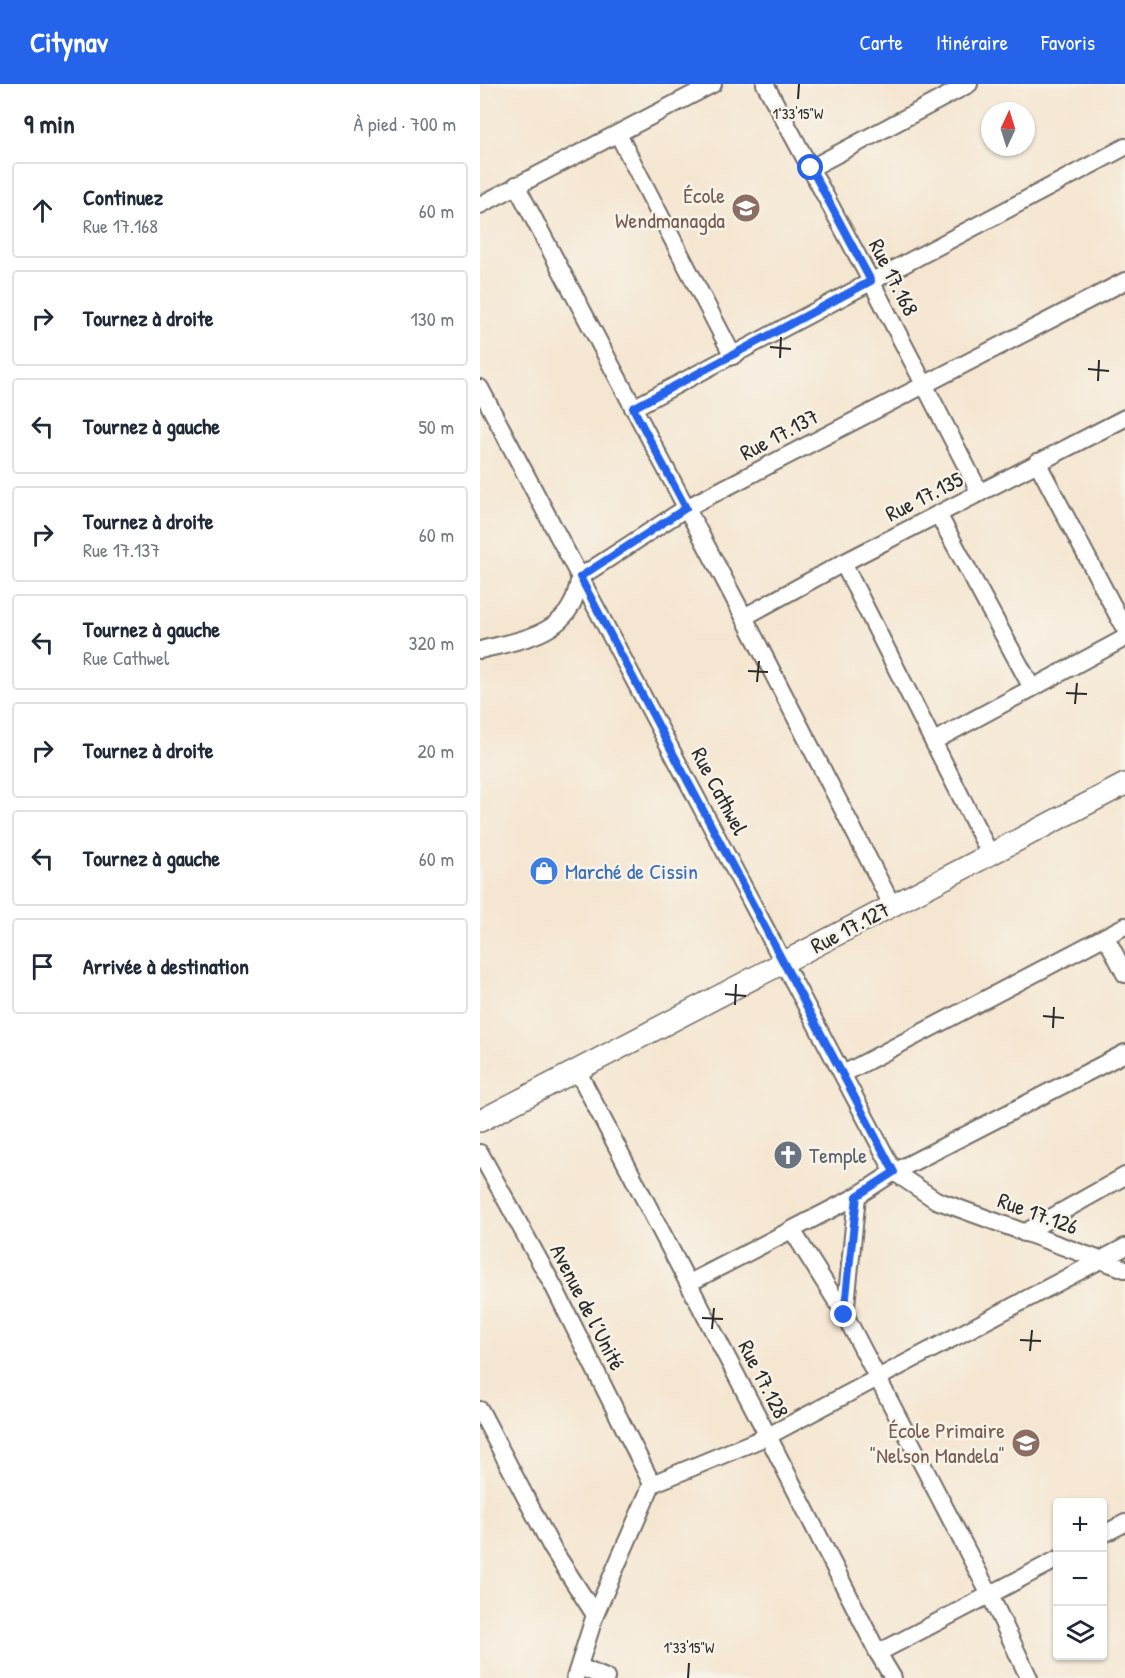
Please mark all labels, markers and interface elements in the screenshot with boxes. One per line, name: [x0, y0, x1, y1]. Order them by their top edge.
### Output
text: Citynav: [30, 23, 108, 61]
text: Carte: [860, 28, 903, 57]
text: Itinéraire: [936, 28, 1008, 57]
text: Favoris: [1041, 28, 1095, 57]
north arrow: [981, 102, 1035, 156]
text: 1°33'15"W: [773, 103, 824, 124]
text: 9 min: [24, 106, 75, 141]
text: À pied · 700 m: [354, 110, 456, 137]
route start: [797, 154, 823, 180]
place label: École Wendmanagda: [615, 180, 725, 235]
text: Continuez: [83, 182, 163, 212]
school or university icon: École Wendmanagda: [730, 192, 762, 224]
icon: ahead: [26, 194, 59, 227]
text: 60 m: [419, 197, 454, 224]
text: Rue 17.168: [83, 212, 158, 239]
street label: Rue 17.168: [862, 233, 926, 321]
icon: right: [26, 302, 59, 335]
text: Tournez à droite: [83, 303, 213, 333]
text: 130 m: [411, 305, 454, 332]
street label: Rue 17.137: [734, 401, 824, 467]
icon: left: [26, 410, 59, 443]
text: Tournez à gauche: [83, 411, 220, 441]
text: 50 m: [418, 413, 454, 440]
street label: Rue 17.135: [880, 464, 968, 528]
text: Tournez à droite: [83, 506, 213, 536]
icon: right: [26, 518, 59, 551]
text: 60 m: [419, 521, 454, 548]
text: Rue 17.137: [83, 536, 160, 563]
text: Tournez à gauche: [83, 614, 220, 644]
icon: left: [26, 626, 59, 659]
text: 320 m: [409, 629, 454, 656]
text: Rue Cathwel: [83, 644, 169, 671]
icon: right: [26, 734, 59, 767]
text: Tournez à droite: [83, 735, 213, 765]
text: 20 m: [417, 737, 454, 764]
street label: Rue Cathwel: [684, 742, 756, 840]
icon: left: [26, 842, 59, 875]
text: Tournez à gauche: [83, 843, 220, 873]
text: 60 m: [419, 845, 454, 872]
shop icon: Marché de Cissin: [528, 855, 560, 887]
place label: Marché de Cissin: [565, 856, 698, 886]
street label: Rue 17.127: [805, 894, 895, 960]
icon: arrive: [26, 950, 59, 983]
text: Arrivée à destination: [83, 951, 249, 981]
church icon: Temple: [772, 1139, 804, 1171]
place label: Temple: [809, 1140, 867, 1170]
street label: Rue 17.126: [994, 1185, 1082, 1241]
street label: Avenue de l´Unité: [543, 1239, 633, 1375]
route end: [830, 1301, 856, 1327]
street label: Rue 17.128: [732, 1335, 796, 1423]
place label: École Primaire "Nelson Mandela": [870, 1415, 1005, 1470]
school or university icon: École Primaire "Nelson Mandela": [1010, 1427, 1042, 1459]
map controls: [1053, 1498, 1107, 1660]
button: +: [1053, 1498, 1107, 1552]
button: −: [1053, 1552, 1107, 1606]
button: layers: [1053, 1606, 1107, 1660]
text: 1°33'15"W: [664, 1637, 715, 1658]

